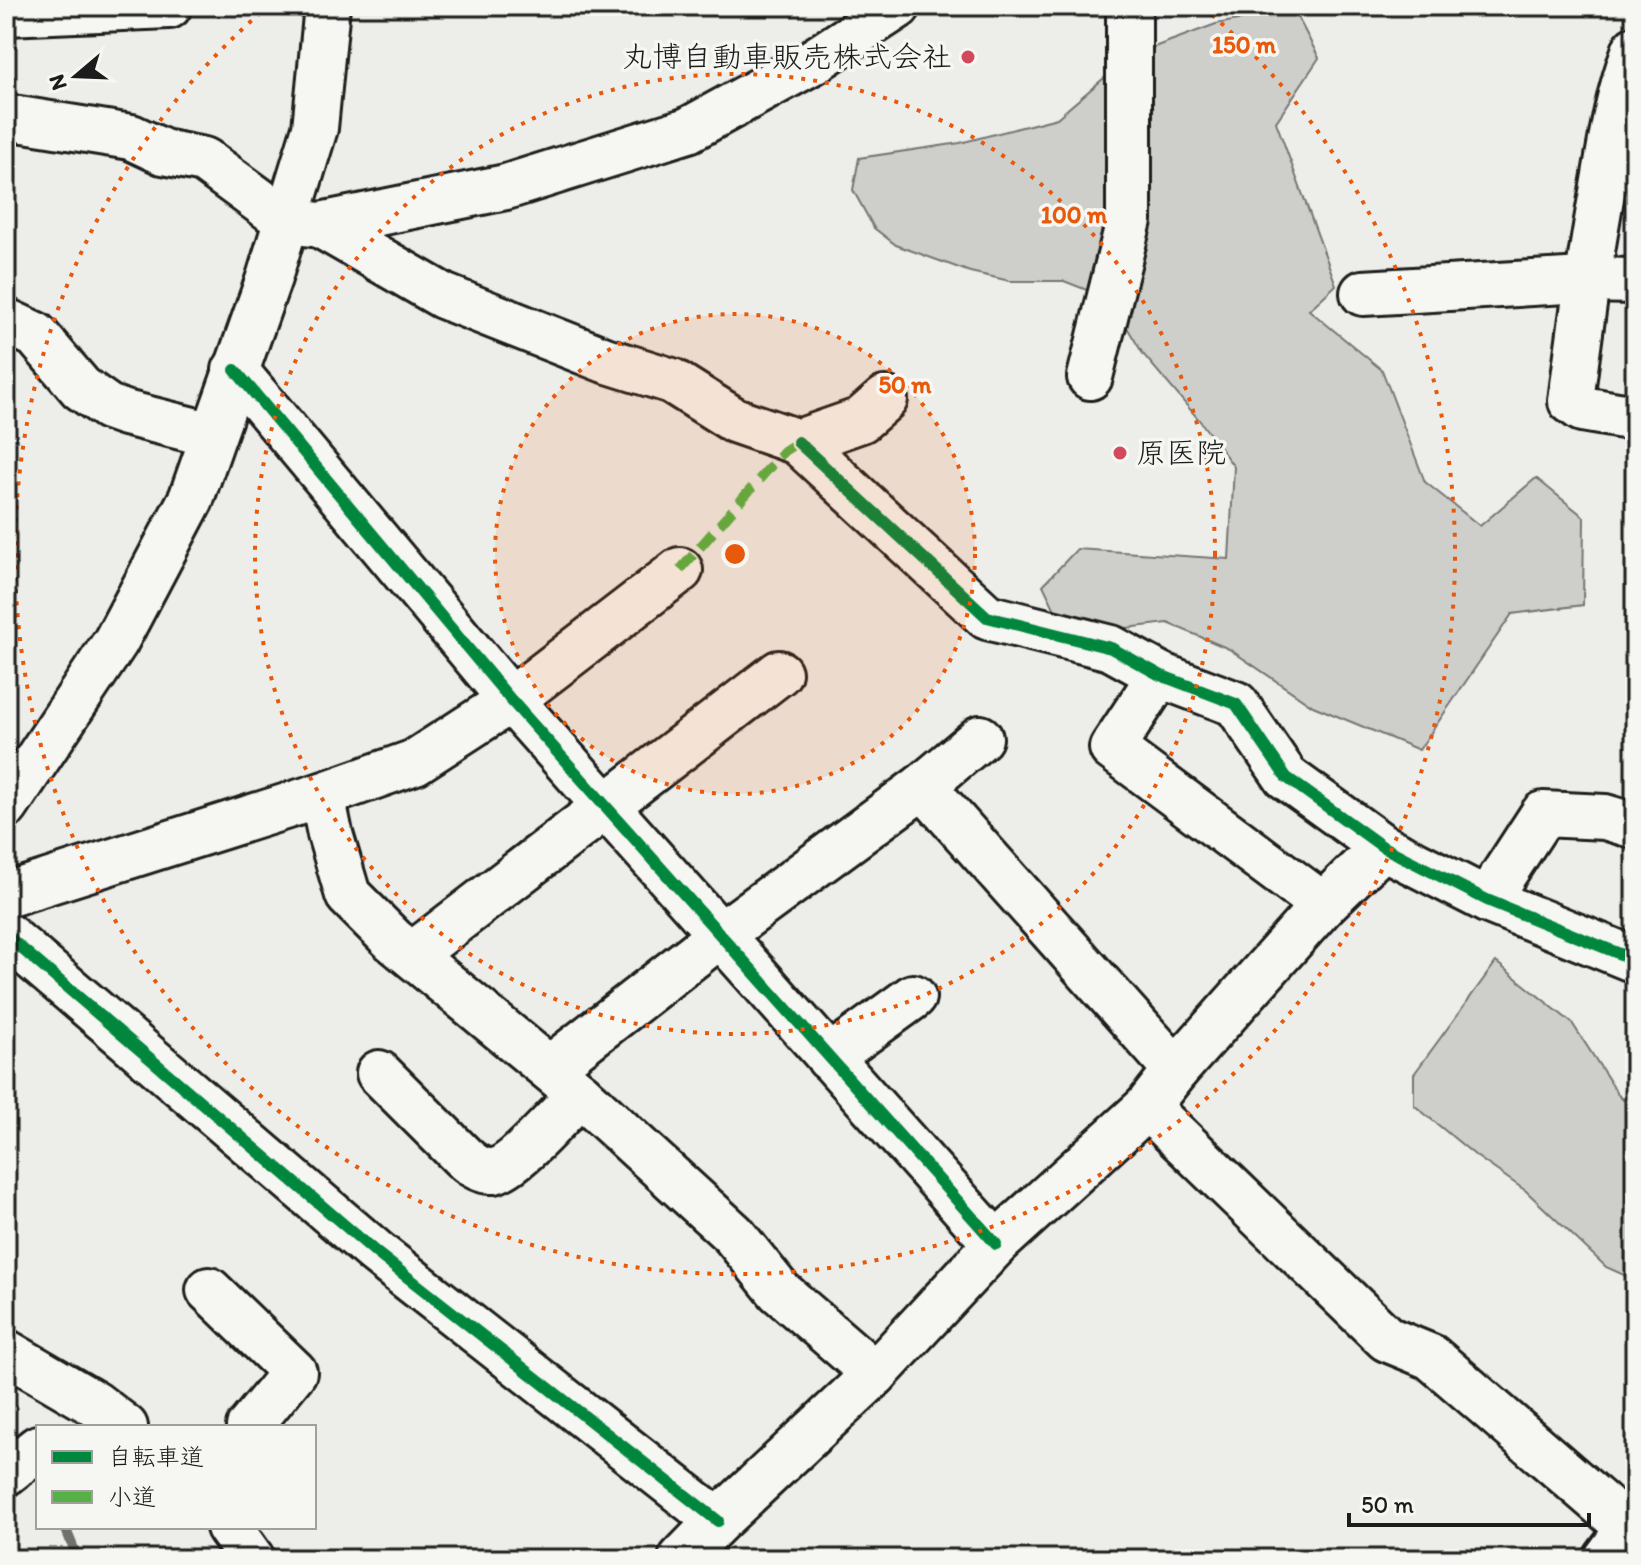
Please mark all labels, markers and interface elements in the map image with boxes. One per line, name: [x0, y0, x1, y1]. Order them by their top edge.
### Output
text: 150 m: [1212, 30, 1277, 59]
north arrow: [36, 36, 116, 116]
place label: 丸博自動車販売株式会社: [622, 38, 952, 75]
marker: 丸博自動車販売株式会社: [959, 48, 977, 66]
text: N: [42, 71, 73, 94]
text: 100 m: [1041, 200, 1108, 229]
text: 50 m: [879, 370, 932, 399]
place label: 原医院: [1136, 434, 1226, 471]
marker: 原医院: [1111, 444, 1129, 462]
centre of rings: [721, 540, 749, 568]
legend: [36, 1425, 316, 1529]
text: 自転車道: [108, 1442, 204, 1471]
scale bar: [1349, 1477, 1589, 1527]
text: 小道: [108, 1482, 156, 1511]
text: 50 m: [1361, 1490, 1414, 1519]

